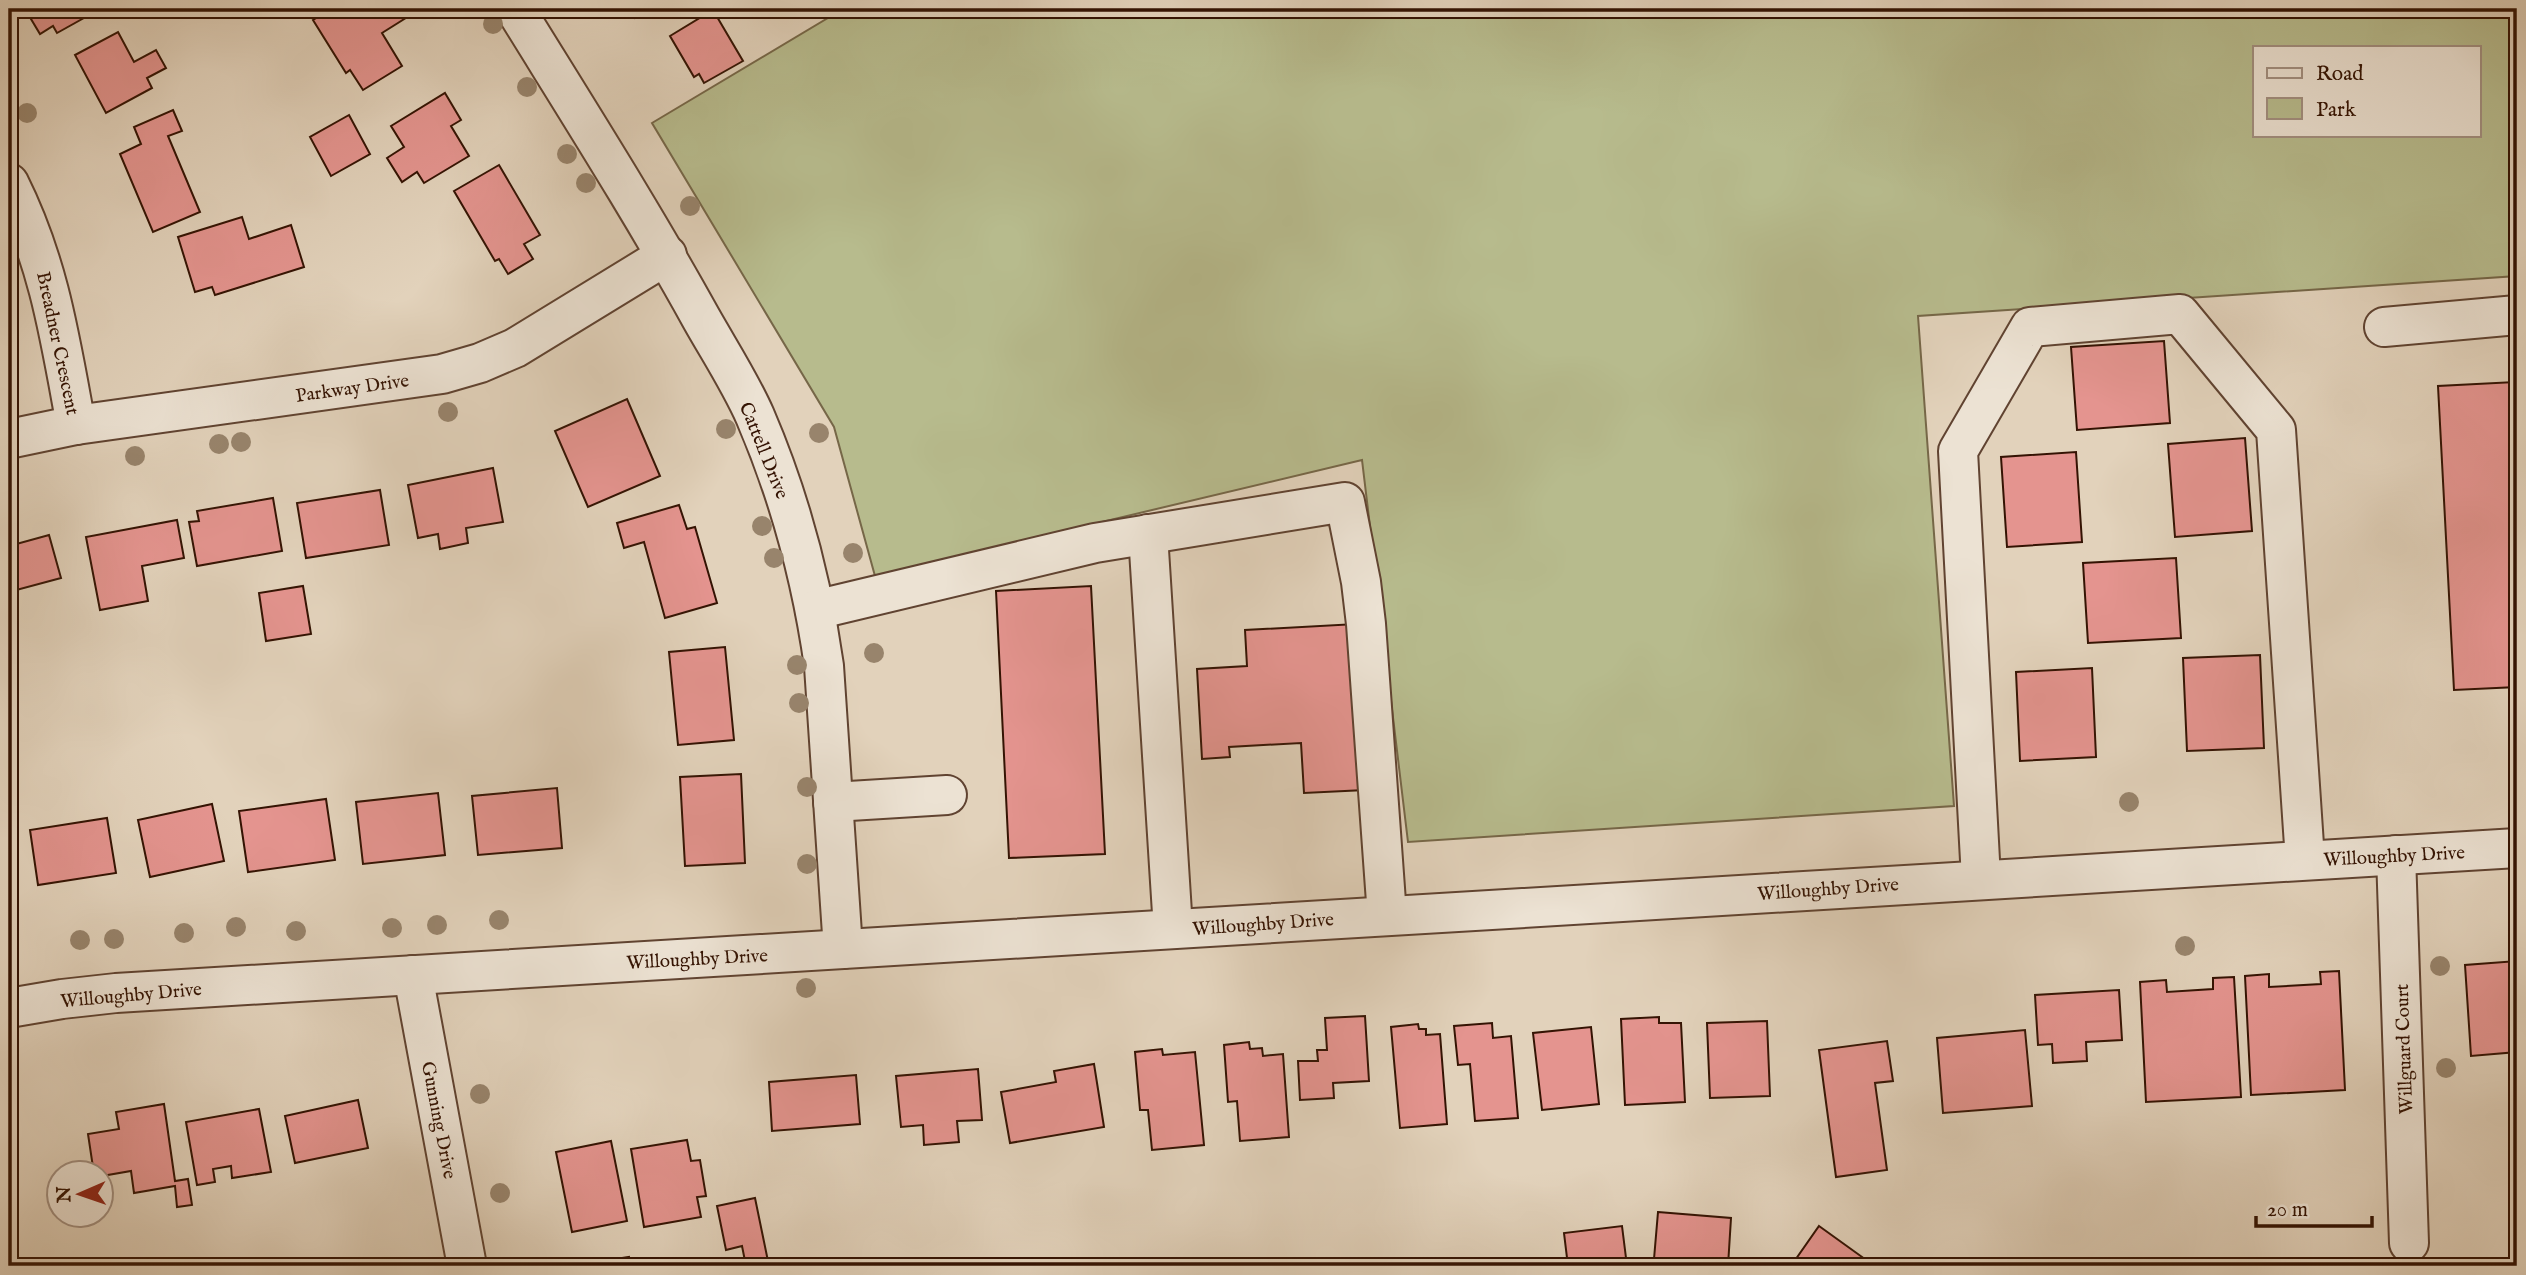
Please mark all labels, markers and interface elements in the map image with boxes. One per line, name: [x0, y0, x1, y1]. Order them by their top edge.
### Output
legend: [2253, 46, 2480, 136]
text: Road: [2316, 61, 2364, 88]
text: Park: [2316, 97, 2357, 124]
street label: Breadner Crescent: [30, 270, 84, 418]
street label: Parkway Drive: [294, 369, 411, 409]
street label: Cattell Drive: [733, 399, 794, 503]
street label: Willoughby Drive: [2323, 841, 2466, 873]
street label: Willoughby Drive: [1757, 873, 1900, 907]
street label: Willoughby Drive: [1192, 908, 1335, 942]
street label: Willoughby Drive: [626, 944, 769, 976]
street label: Willoughby Drive: [60, 978, 203, 1014]
street label: Willguard Court: [2391, 983, 2419, 1114]
street label: Gunning Drive: [415, 1060, 461, 1181]
north arrow: [46, 1160, 116, 1230]
scale bar: [2256, 1184, 2372, 1228]
text: N: [53, 1185, 77, 1204]
text: 20 m: [2267, 1197, 2308, 1224]

